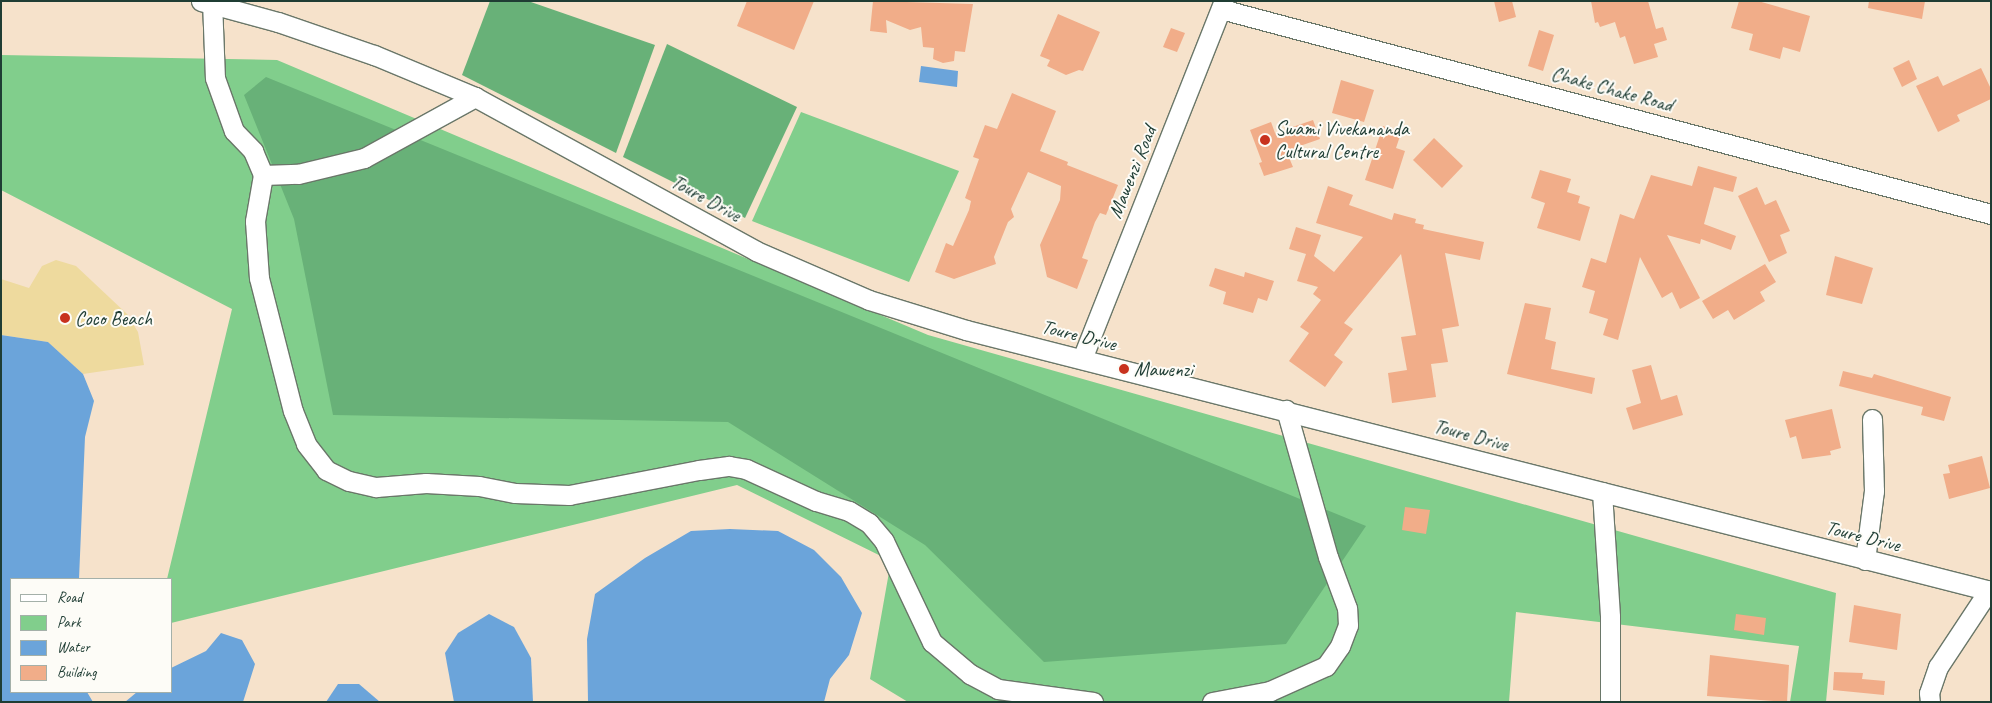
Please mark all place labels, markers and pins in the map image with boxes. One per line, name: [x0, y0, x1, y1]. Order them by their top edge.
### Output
place label: Swami Vivekananda Cultural Centre: [1275, 116, 1409, 163]
marker: Swami Vivekananda Cultural Centre: [1259, 134, 1271, 146]
place label: Coco Beach: [75, 306, 152, 330]
marker: Coco Beach: [59, 312, 71, 324]
place label: Mawenzi: [1134, 357, 1193, 381]
marker: Mawenzi: [1118, 363, 1130, 375]

